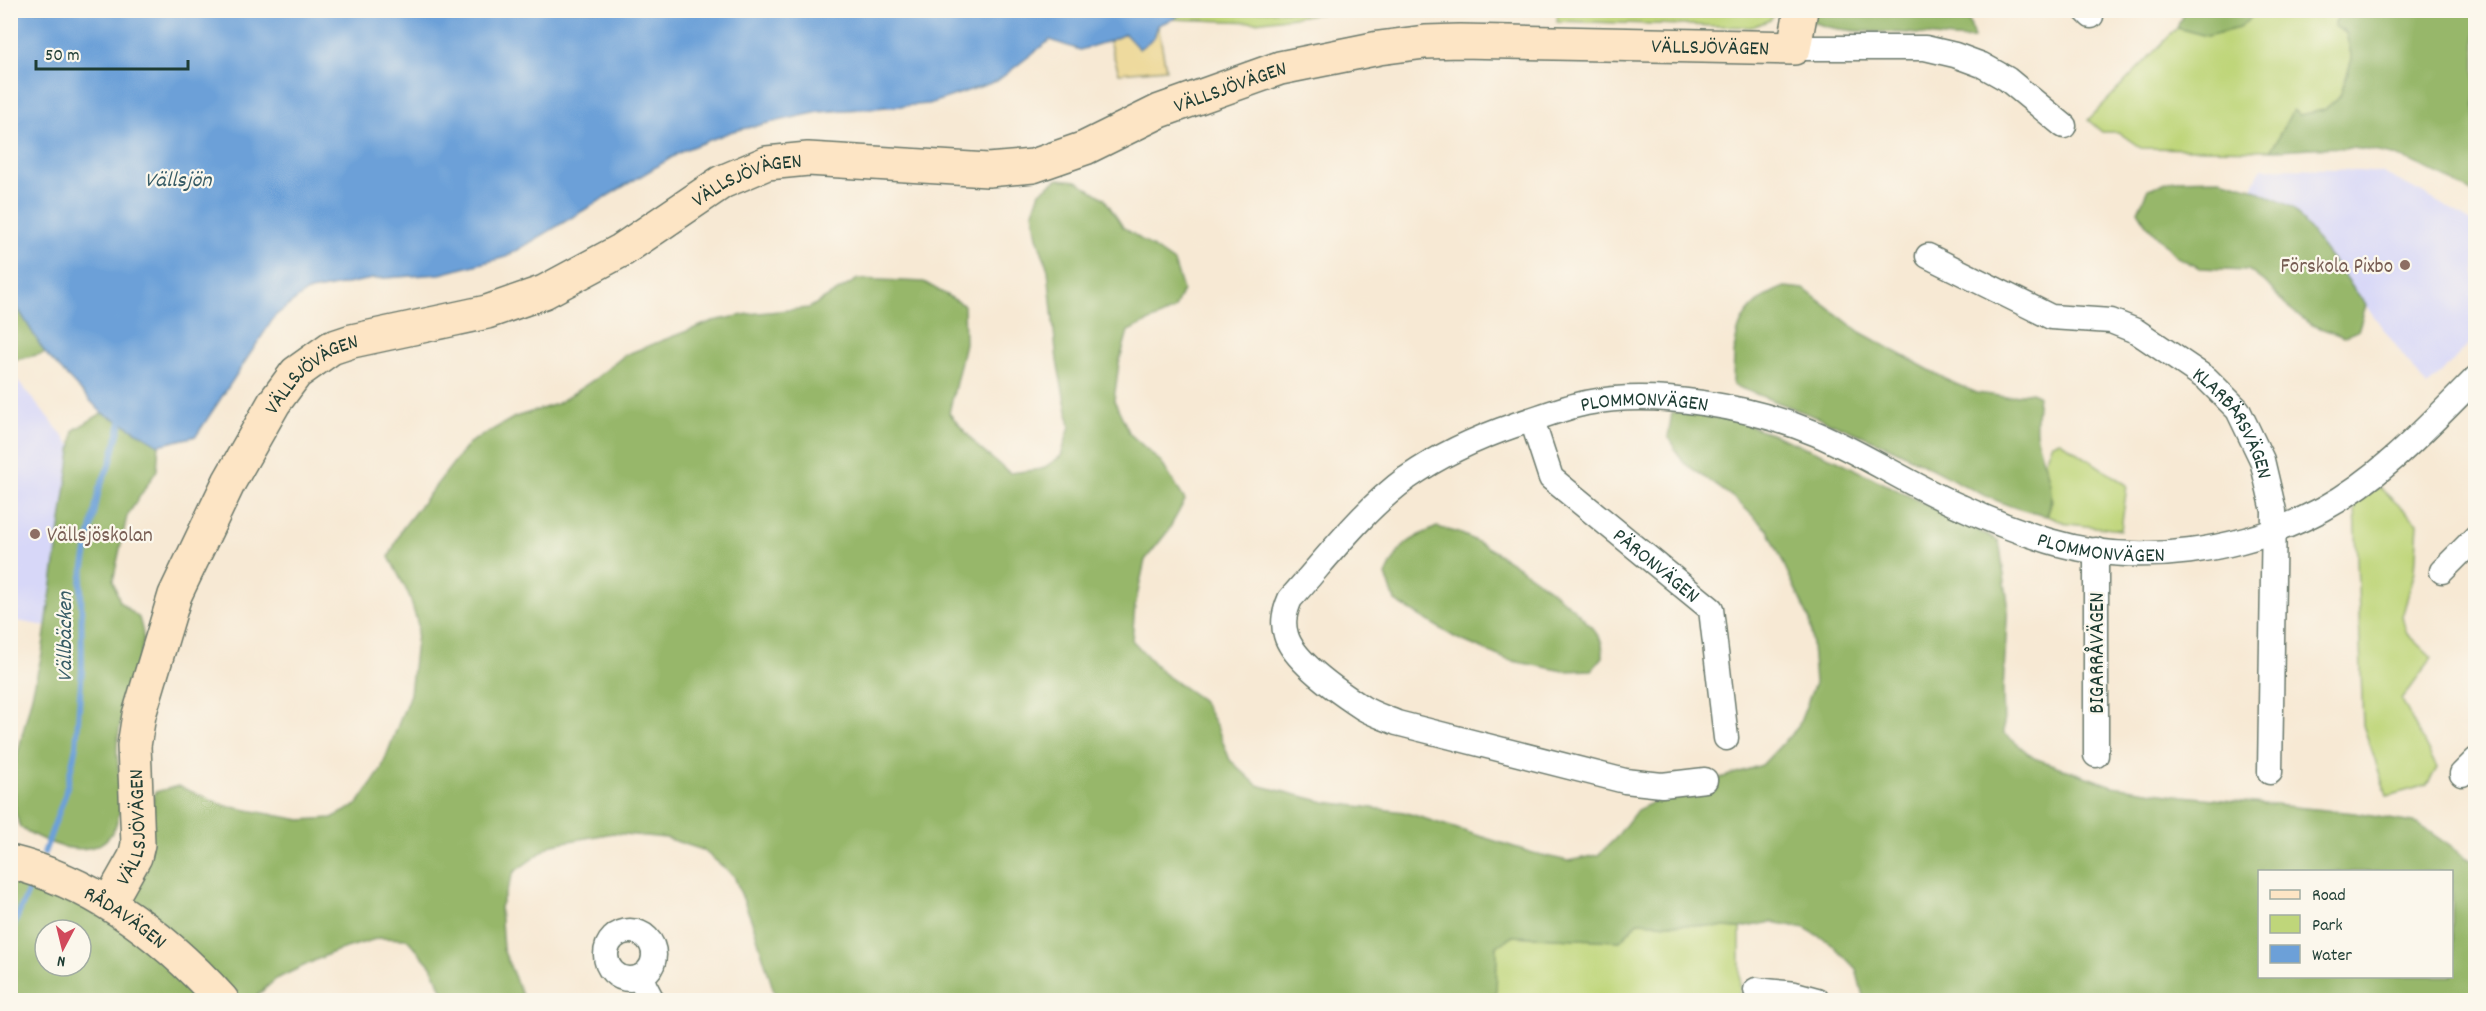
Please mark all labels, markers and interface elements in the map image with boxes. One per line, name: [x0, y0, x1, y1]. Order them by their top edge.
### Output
scale bar: [36, 33, 188, 71]
street label: VÄLLSJÖVÄGEN: [1651, 33, 1770, 65]
text: 50 m: [45, 44, 80, 69]
street label: VÄLLSJÖVÄGEN: [1170, 55, 1289, 123]
street label: VÄLLSJÖVÄGEN: [687, 148, 803, 216]
water label: Vällsjön: [144, 166, 212, 197]
place label: Förskola Pixbo: [2280, 253, 2393, 283]
marker: Förskola Pixbo: [2398, 258, 2412, 272]
street label: VÄLLSJÖVÄGEN: [259, 328, 361, 421]
street label: KLARBÄRSVÄGEN: [2185, 361, 2278, 482]
street label: PLOMMONVÄGEN: [1578, 386, 1710, 422]
place label: Vällsjöskolan: [47, 522, 153, 552]
street label: PÄRONVÄGEN: [1605, 522, 1705, 612]
street label: PLOMMONVÄGEN: [2033, 526, 2166, 572]
marker: Vällsjöskolan: [28, 527, 42, 541]
water label: Vällbäcken: [51, 591, 82, 682]
street label: BIGARRÅVÄGEN: [2084, 592, 2114, 714]
street label: VÄLLSJÖVÄGEN: [110, 769, 156, 892]
legend: [2258, 870, 2453, 978]
street label: RÅDAVÄGEN: [78, 880, 172, 958]
text: Road: [2312, 884, 2346, 909]
text: Park: [2312, 914, 2343, 939]
north arrow: [33, 918, 93, 978]
text: Water: [2312, 944, 2352, 969]
text: N: [56, 948, 67, 972]

